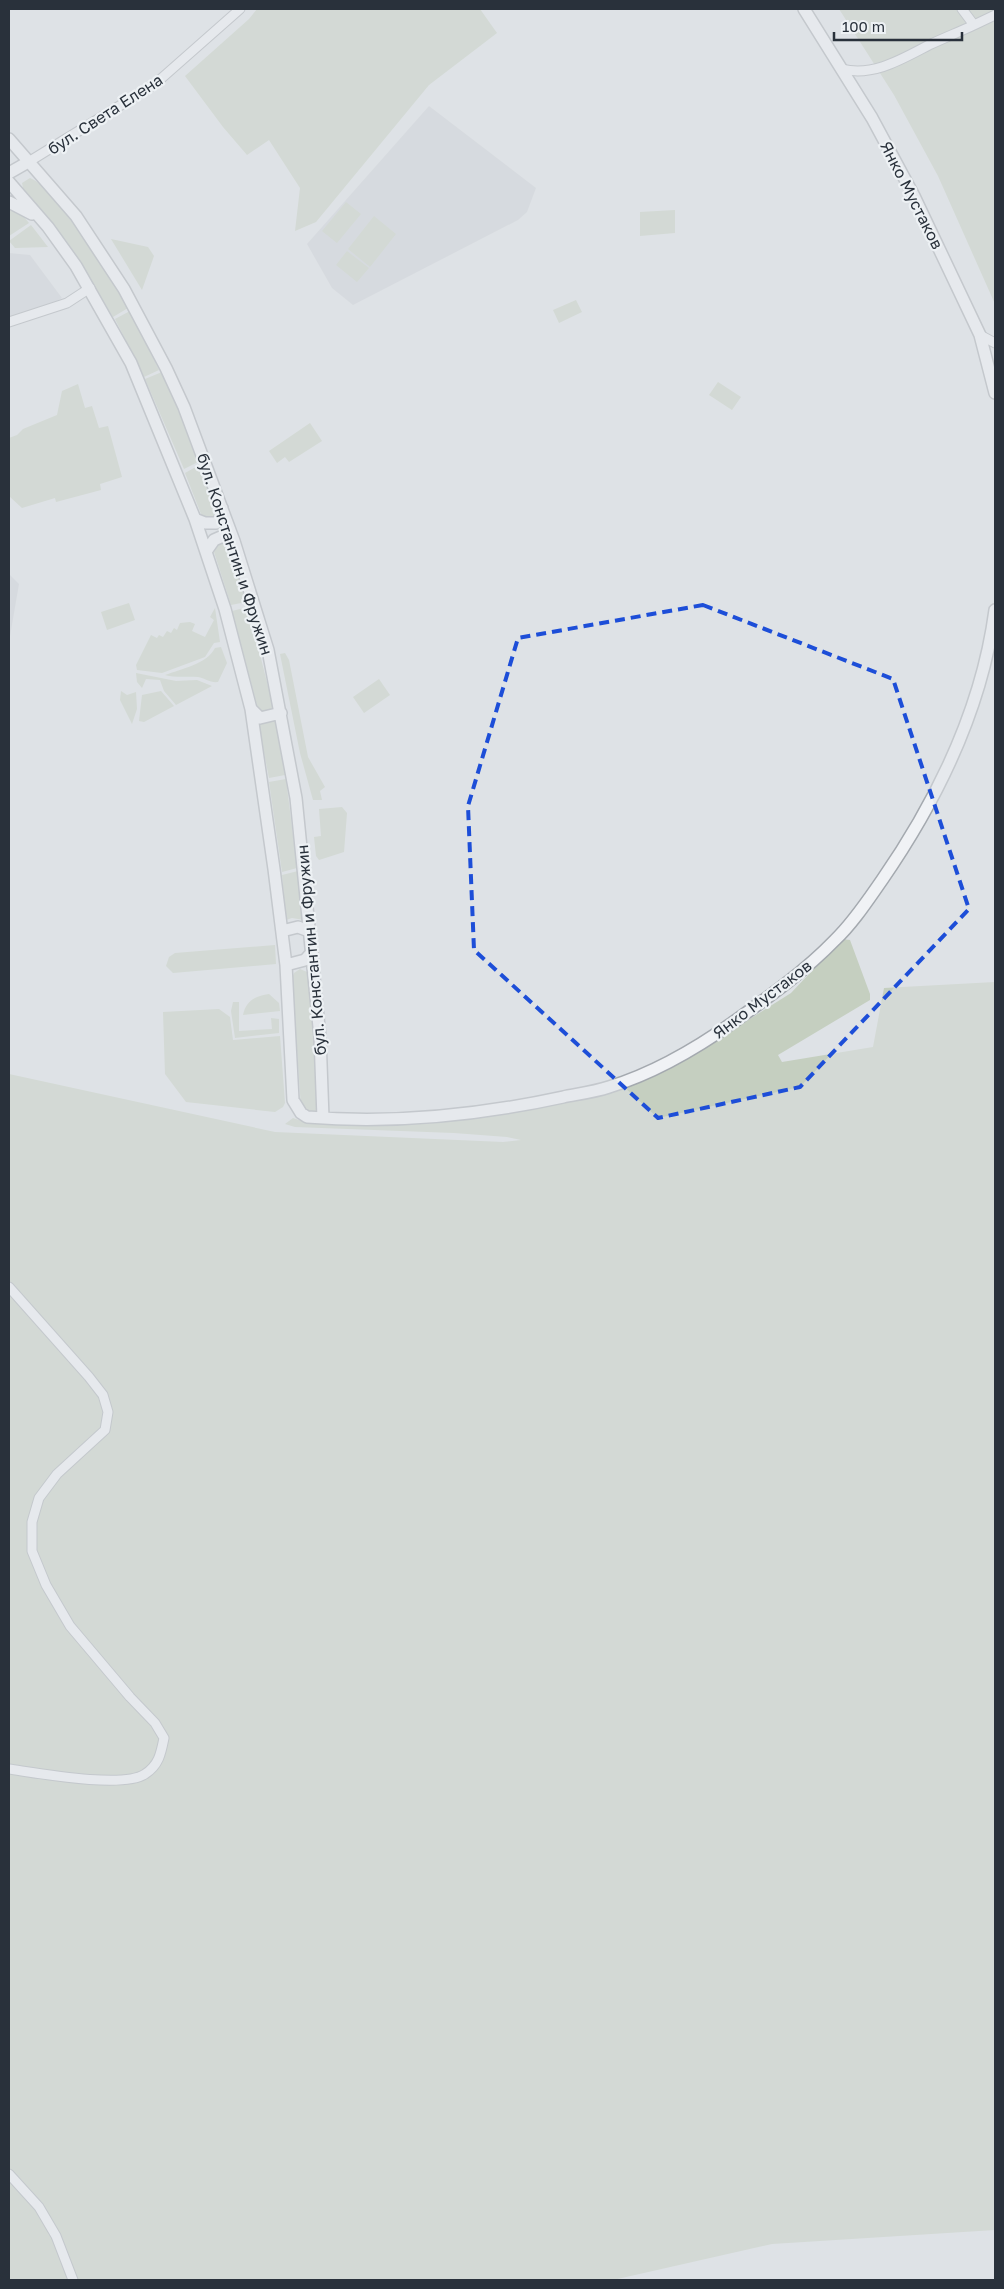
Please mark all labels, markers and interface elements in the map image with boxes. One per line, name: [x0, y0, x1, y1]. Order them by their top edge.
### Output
scale bar: [834, 10, 962, 42]
text: 100 m: [842, 17, 885, 35]
street label: бул. Света Елена: [44, 69, 166, 159]
street label: Янко Мустаков: [876, 138, 948, 252]
street label: бул. Константин и Фружин: [193, 451, 277, 657]
street label: бул. Константин и Фружин: [292, 844, 330, 1056]
street label: Янко Мустаков: [709, 955, 815, 1043]

